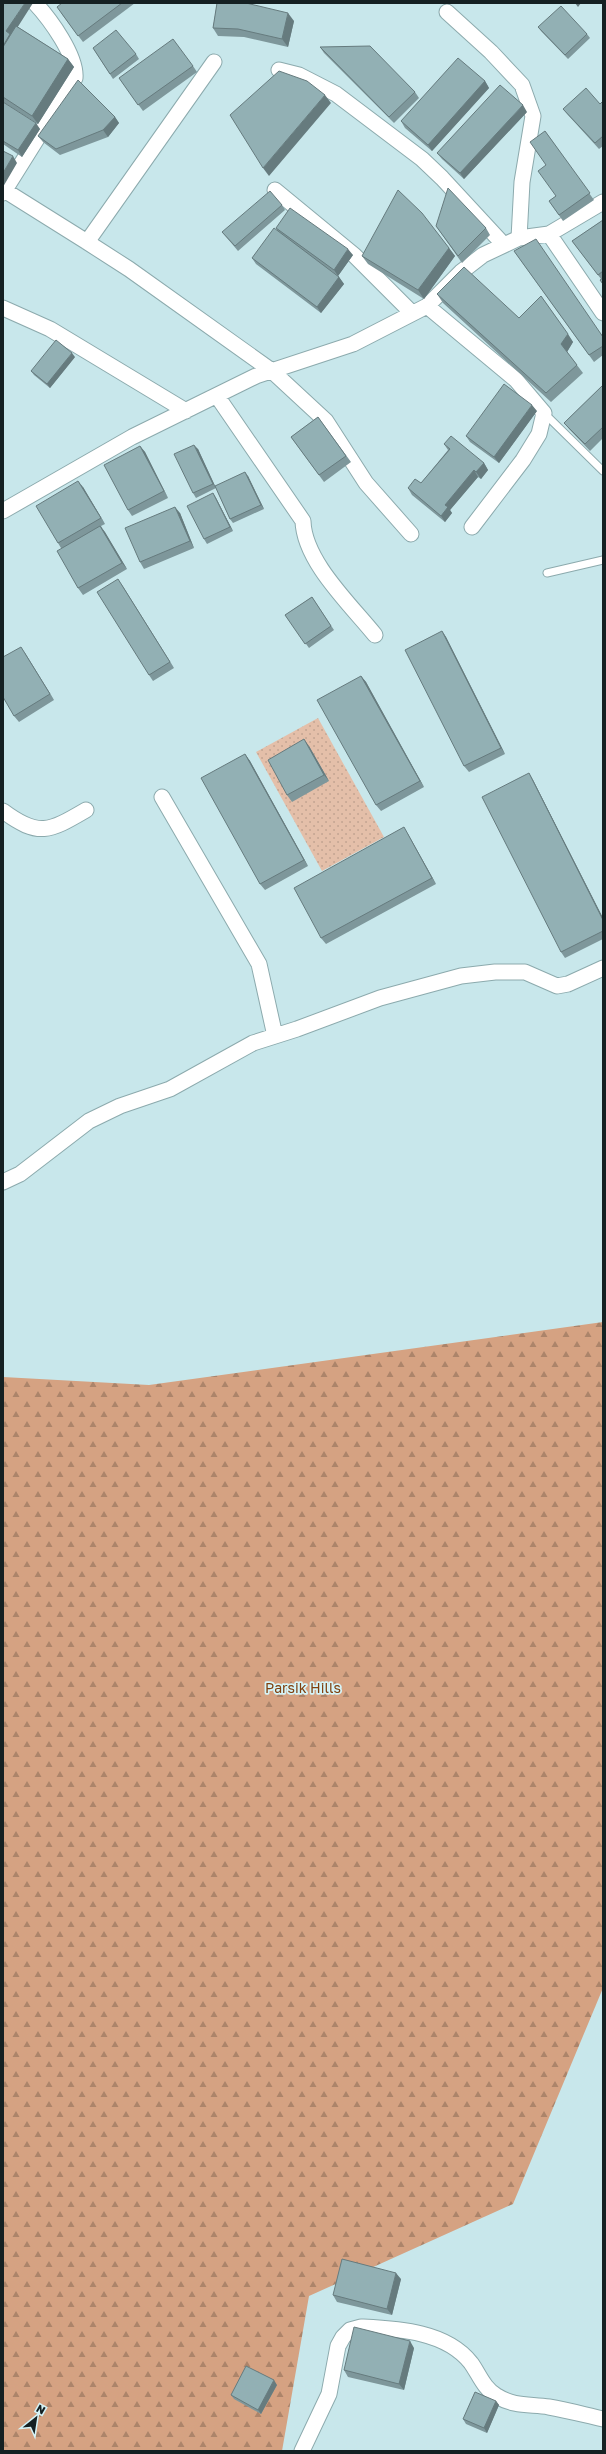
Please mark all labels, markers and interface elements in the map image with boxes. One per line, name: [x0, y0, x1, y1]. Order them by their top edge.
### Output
park label: Parsik Hills: [265, 1679, 341, 1696]
north arrow: [16, 2398, 56, 2438]
text: N: [34, 2401, 48, 2417]

